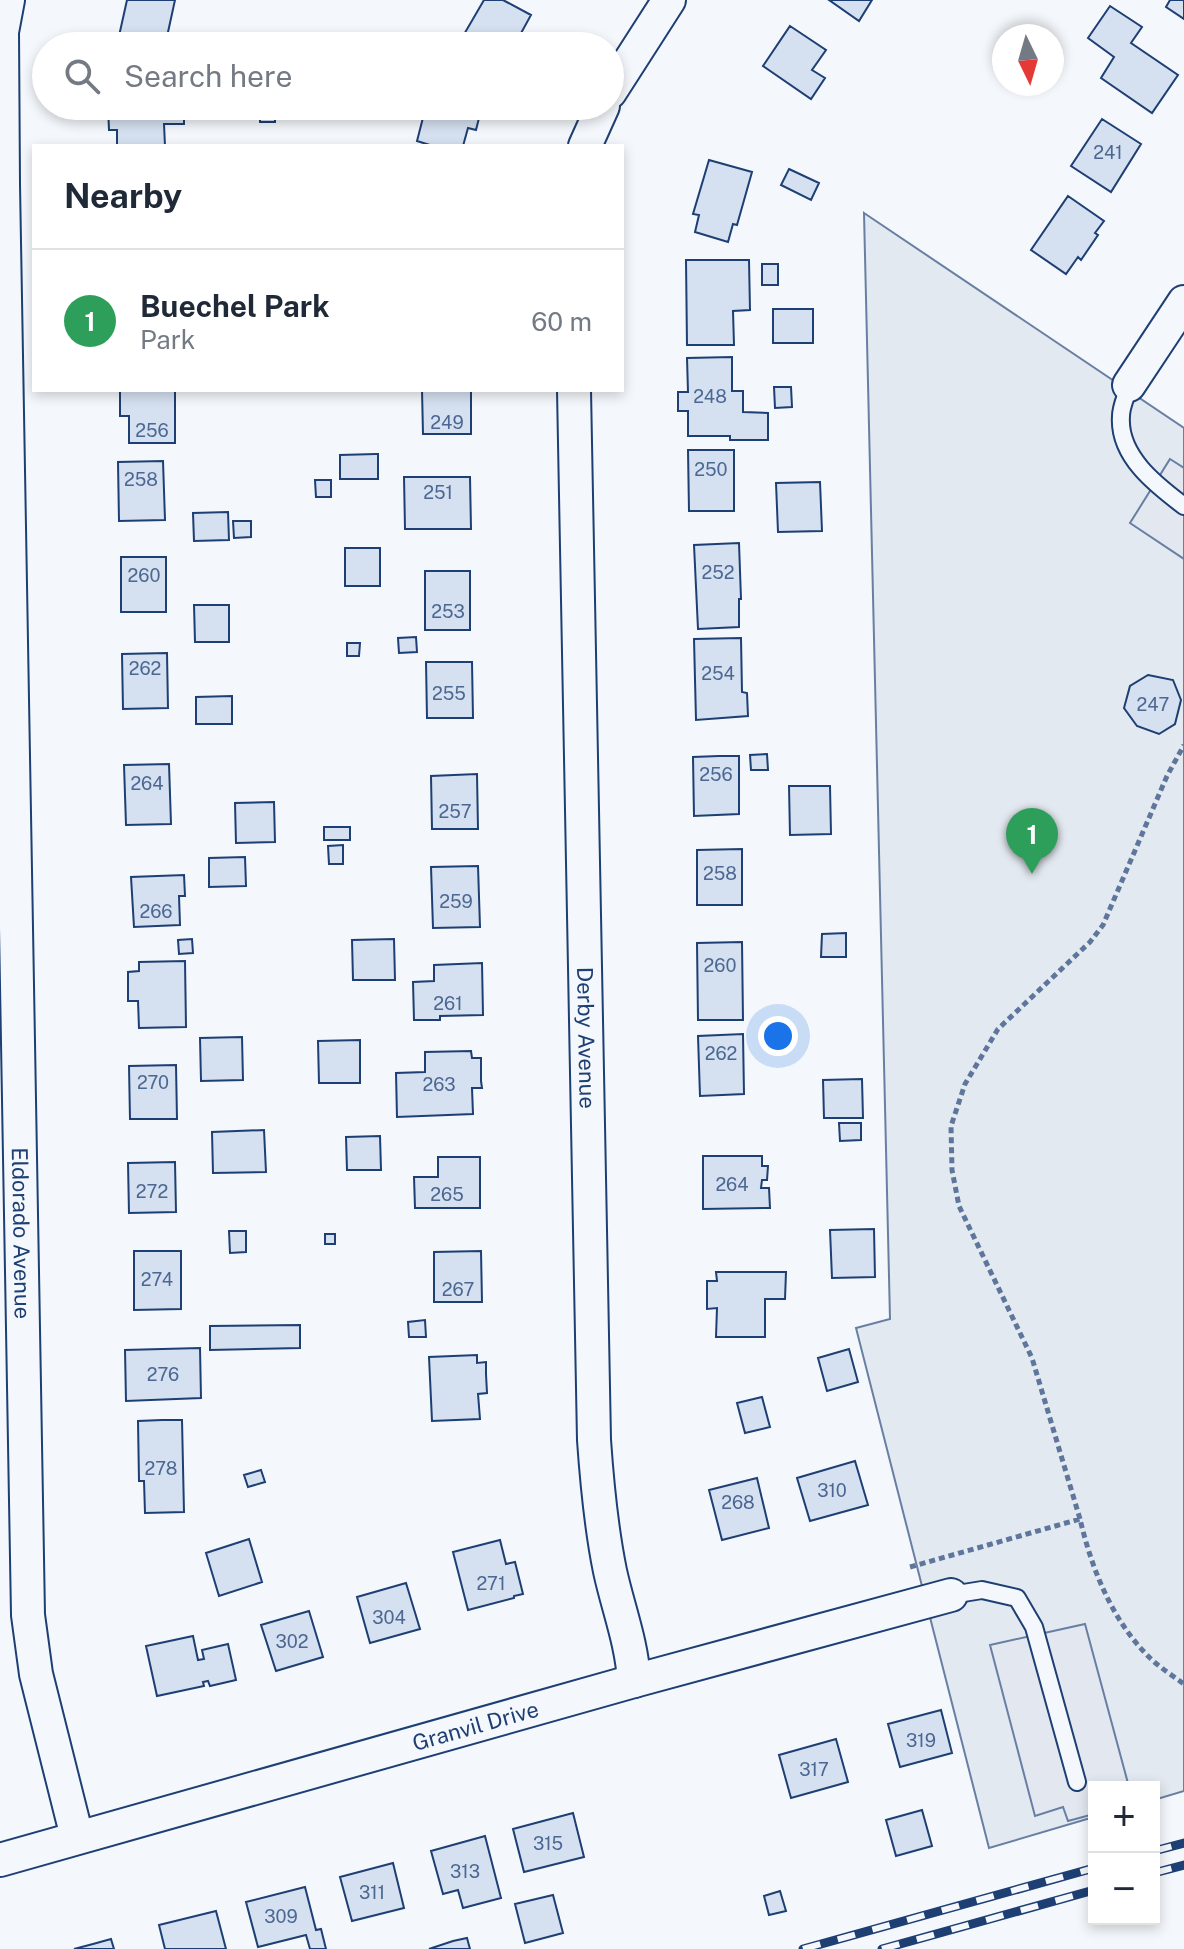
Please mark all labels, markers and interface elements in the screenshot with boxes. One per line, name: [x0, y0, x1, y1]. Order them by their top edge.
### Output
north arrow: [992, 24, 1064, 96]
search box: [32, 32, 624, 120]
icon: search: [60, 54, 104, 98]
text: Search here: [124, 58, 292, 94]
house number: 241: [1093, 142, 1123, 163]
text: Nearby: [64, 176, 182, 216]
text: Buechel Park: [140, 288, 330, 324]
text: 1: [84, 306, 96, 337]
text: 60 m: [531, 306, 592, 337]
text: Park: [140, 324, 195, 355]
house number: 248: [693, 386, 727, 407]
house number: 249: [430, 412, 464, 433]
house number: 256: [135, 420, 169, 441]
house number: 250: [694, 459, 728, 480]
house number: 258: [124, 469, 158, 490]
house number: 251: [423, 482, 453, 503]
house number: 252: [702, 562, 735, 583]
house number: 260: [128, 565, 160, 586]
house number: 253: [431, 601, 465, 622]
house number: 262: [129, 658, 161, 679]
house number: 254: [701, 663, 735, 684]
house number: 255: [432, 683, 466, 704]
house number: 247: [1137, 694, 1169, 715]
house number: 256: [699, 764, 733, 785]
house number: 264: [130, 773, 164, 794]
house number: 257: [438, 801, 472, 822]
pin: 1: [1006, 808, 1058, 874]
house number: 258: [703, 863, 737, 884]
house number: 259: [439, 891, 473, 912]
house number: 266: [139, 901, 173, 922]
house number: 260: [704, 955, 736, 976]
street label: Derby Avenue: [572, 967, 601, 1109]
house number: 261: [433, 993, 463, 1014]
your location: [758, 1016, 798, 1056]
house number: 262: [705, 1043, 737, 1064]
house number: 270: [137, 1072, 169, 1093]
house number: 263: [422, 1074, 456, 1095]
street label: Eldorado Avenue: [7, 1147, 36, 1319]
house number: 264: [715, 1174, 749, 1195]
house number: 272: [136, 1181, 168, 1202]
house number: 265: [430, 1184, 464, 1205]
house number: 274: [141, 1269, 173, 1290]
house number: 267: [442, 1279, 474, 1300]
house number: 276: [147, 1364, 179, 1385]
house number: 278: [145, 1458, 177, 1479]
house number: 310: [817, 1480, 847, 1501]
house number: 268: [721, 1492, 755, 1513]
house number: 271: [476, 1573, 506, 1594]
house number: 304: [372, 1607, 406, 1628]
house number: 302: [276, 1631, 308, 1652]
street label: Granvil Drive: [409, 1696, 542, 1756]
house number: 319: [906, 1730, 936, 1751]
house number: 317: [799, 1759, 829, 1780]
map controls: [1088, 1781, 1160, 1925]
button: +: [1088, 1781, 1160, 1853]
house number: 315: [533, 1833, 563, 1854]
button: −: [1088, 1853, 1160, 1925]
house number: 313: [450, 1861, 480, 1882]
house number: 311: [359, 1882, 385, 1903]
house number: 309: [264, 1906, 298, 1927]

